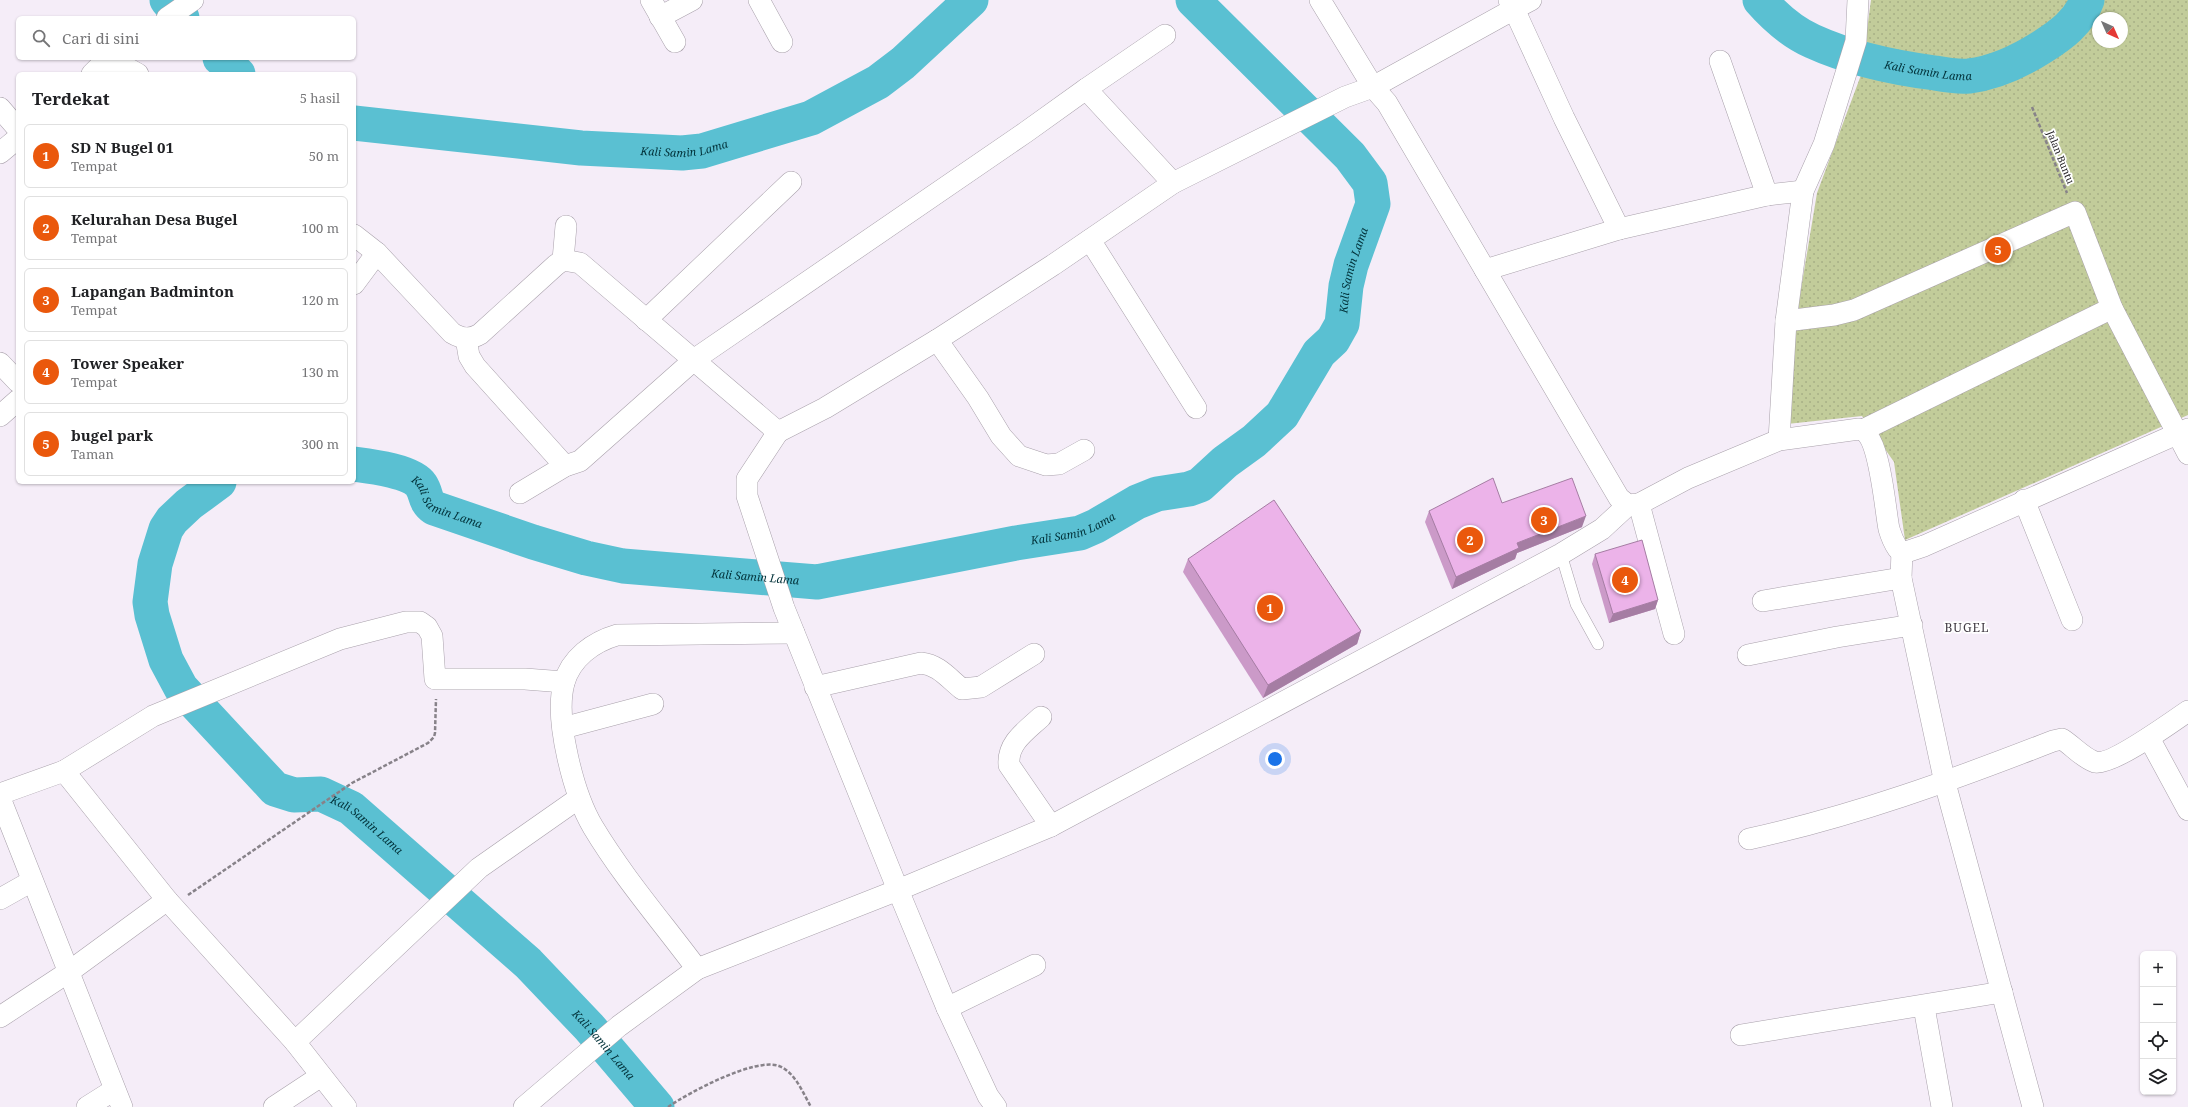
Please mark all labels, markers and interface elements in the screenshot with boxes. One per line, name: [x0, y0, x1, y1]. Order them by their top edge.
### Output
north arrow: [2092, 12, 2128, 48]
search box: [16, 16, 356, 60]
icon: search: [30, 27, 52, 49]
text: Cari di sini: [62, 28, 139, 48]
water label: Kali Samin Lama: [1882, 56, 1973, 83]
text: Terdekat: [32, 87, 110, 110]
text: 5 hasil: [300, 89, 340, 107]
street label: Jalan Buntu: [2044, 127, 2078, 186]
water label: Kali Samin Lama: [639, 135, 730, 160]
text: SD N Bugel 01: [71, 137, 174, 157]
text: 1: [42, 147, 50, 165]
text: 50 m: [309, 147, 339, 165]
text: Tempat: [71, 157, 117, 175]
text: Kelurahan Desa Bugel: [71, 209, 238, 229]
text: 2: [42, 219, 50, 237]
text: 100 m: [302, 219, 339, 237]
water label: Kali Samin Lama: [1335, 225, 1371, 315]
text: Tempat: [71, 229, 117, 247]
pin: 5: [1985, 235, 2011, 265]
text: Lapangan Badminton: [71, 281, 234, 301]
text: 3: [42, 291, 50, 309]
text: 120 m: [302, 291, 339, 309]
text: Tempat: [71, 301, 117, 319]
text: Tower Speaker: [71, 353, 184, 373]
text: 4: [42, 363, 50, 381]
text: 130 m: [302, 363, 339, 381]
text: Tempat: [71, 373, 117, 391]
text: bugel park: [71, 425, 153, 445]
text: 5: [42, 435, 50, 453]
text: 300 m: [302, 435, 339, 453]
text: Taman: [71, 445, 114, 463]
water label: Kali Samin Lama: [408, 471, 485, 531]
pin: 3: [1531, 505, 1557, 535]
water label: Kali Samin Lama: [1029, 508, 1118, 548]
pin: 2: [1457, 525, 1483, 555]
water label: Kali Samin Lama: [710, 565, 800, 588]
pin: 4: [1612, 565, 1638, 595]
pin: 1: [1257, 593, 1283, 623]
district label: BUGEL: [1945, 619, 1989, 636]
your location: [1265, 749, 1285, 769]
water label: Kali Samin Lama: [328, 791, 407, 858]
map controls: [2140, 951, 2176, 1095]
button: +: [2140, 951, 2176, 987]
button: −: [2140, 987, 2176, 1023]
water label: Kali Samin Lama: [569, 1005, 639, 1083]
button: locate: [2140, 1023, 2176, 1059]
button: layers: [2140, 1059, 2176, 1095]

